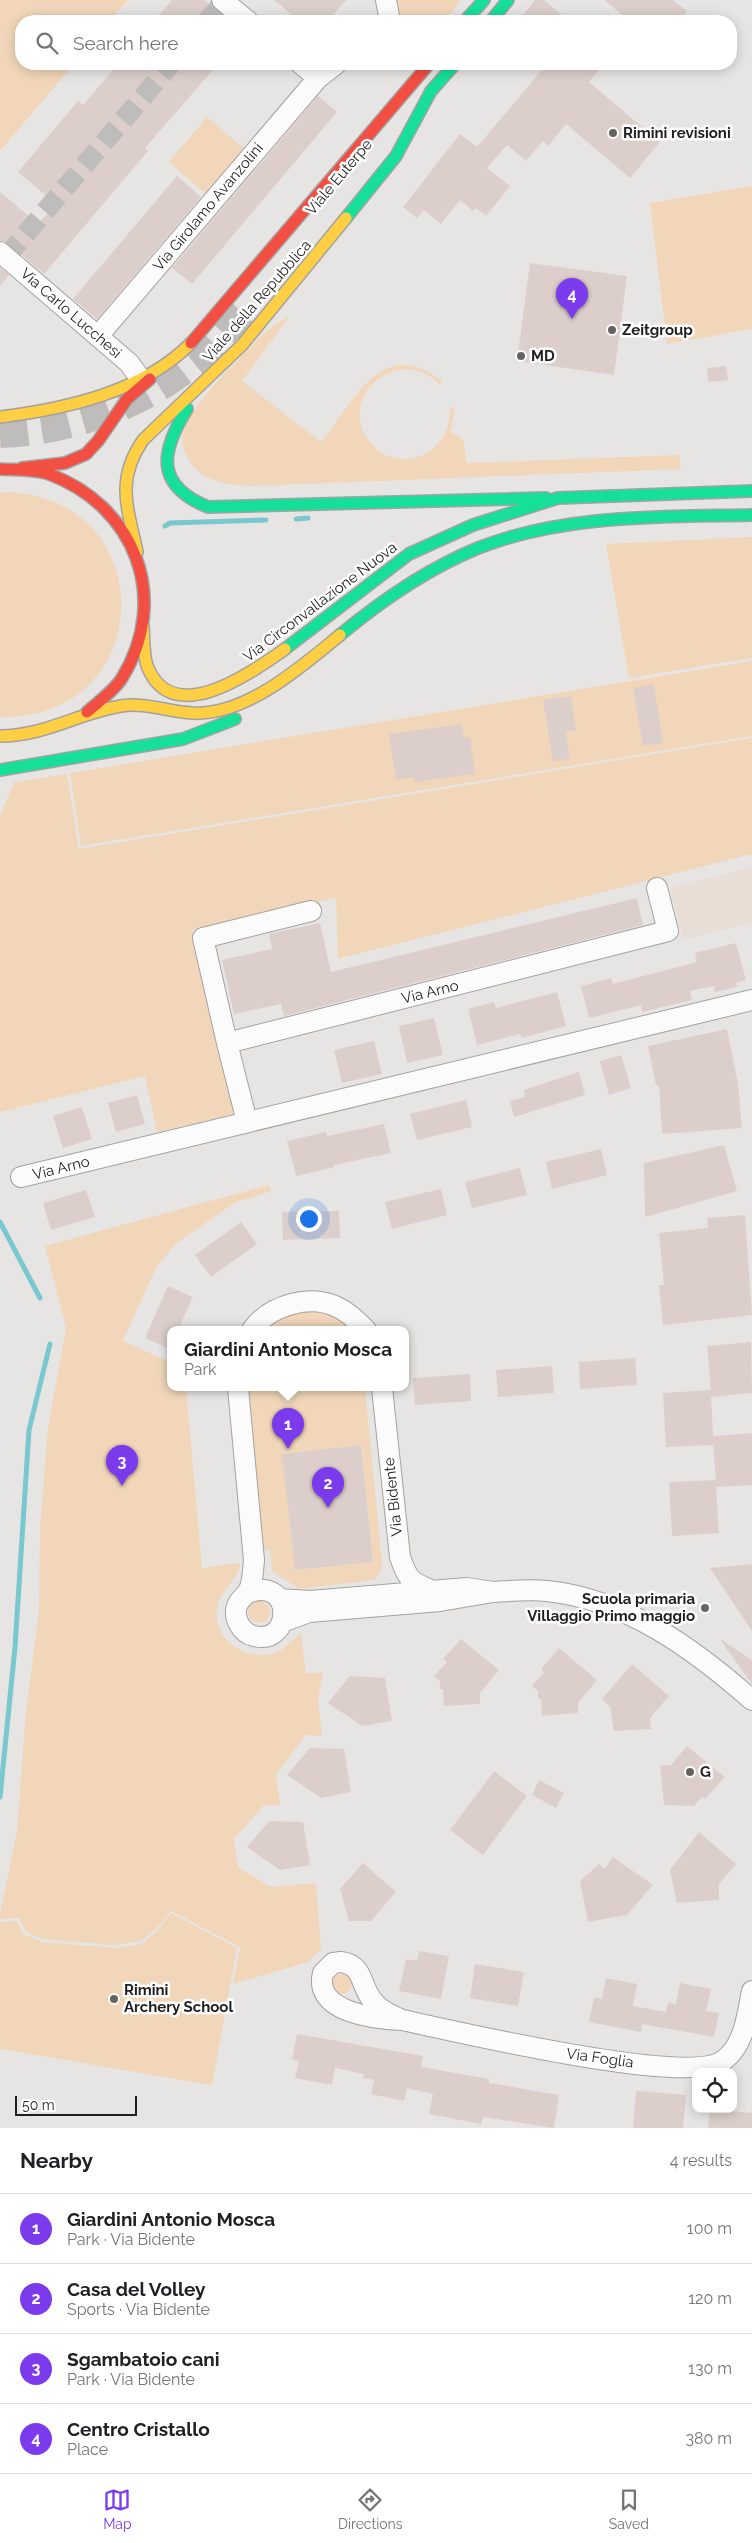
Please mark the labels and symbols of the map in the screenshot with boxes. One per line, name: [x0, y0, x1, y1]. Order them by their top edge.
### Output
place label: Rimini revisioni: [623, 124, 731, 142]
marker: Rimini revisioni: [607, 127, 619, 139]
street label: Viale Euterpe: [302, 135, 376, 218]
street label: Via Girolamo Avanzolini: [149, 139, 267, 275]
street label: Viale della Repubblica: [199, 236, 315, 366]
street label: Via Carlo Lucchesi: [17, 264, 125, 362]
pin: 4: [556, 278, 588, 319]
place label: Zeitgroup: [622, 321, 693, 339]
marker: Zeitgroup: [606, 324, 618, 336]
place label: MD: [531, 347, 555, 365]
marker: MD: [515, 350, 527, 362]
street label: Via Circonvallazione Nuova: [239, 538, 401, 666]
street label: Via Arno: [400, 976, 460, 1008]
street label: Via Arno: [31, 1152, 91, 1184]
your location: [296, 1206, 322, 1232]
pin: 1: [272, 1408, 304, 1449]
pin: 3: [106, 1445, 138, 1486]
street label: Via Bidente: [380, 1456, 406, 1537]
pin: 2: [312, 1467, 344, 1508]
place label: Scuola primaria Villaggio Primo maggio: [527, 1590, 695, 1625]
marker: Scuola primaria Villaggio Primo maggio: [699, 1602, 711, 1614]
place label: G: [700, 1763, 711, 1781]
marker: G: [684, 1766, 696, 1778]
place label: Rimini Archery School: [124, 1981, 233, 2016]
marker: Rimini Archery School: [108, 1993, 120, 2005]
street label: Via Foglia: [565, 2044, 635, 2072]
scale bar: [15, 2093, 138, 2116]

